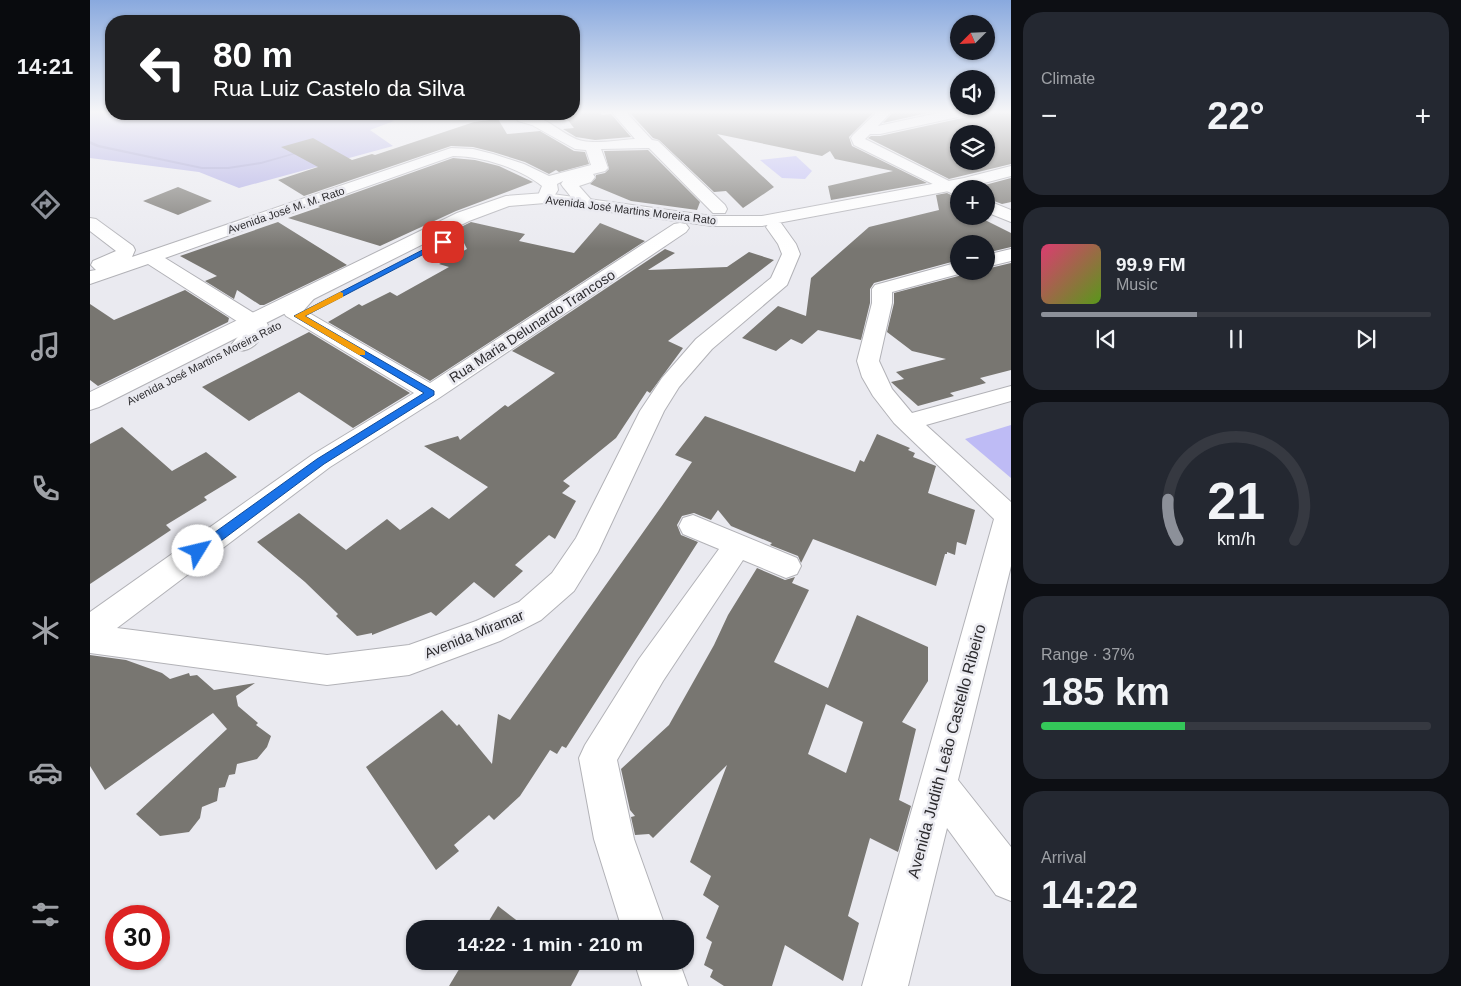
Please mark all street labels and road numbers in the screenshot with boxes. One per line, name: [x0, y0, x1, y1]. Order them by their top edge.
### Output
street label: Avenida José M. M. Rato: [226, 184, 346, 236]
street label: Avenida José Martins Moreira Rato: [545, 194, 717, 226]
street label: Rua Maria Delunardo Trancoso: [446, 266, 618, 386]
street label: Avenida José Martins Moreira Rato: [125, 319, 283, 407]
street label: Avenida Miramar: [422, 607, 526, 661]
street label: Avenida Judith Leão Castello Ribeiro: [904, 622, 989, 880]

